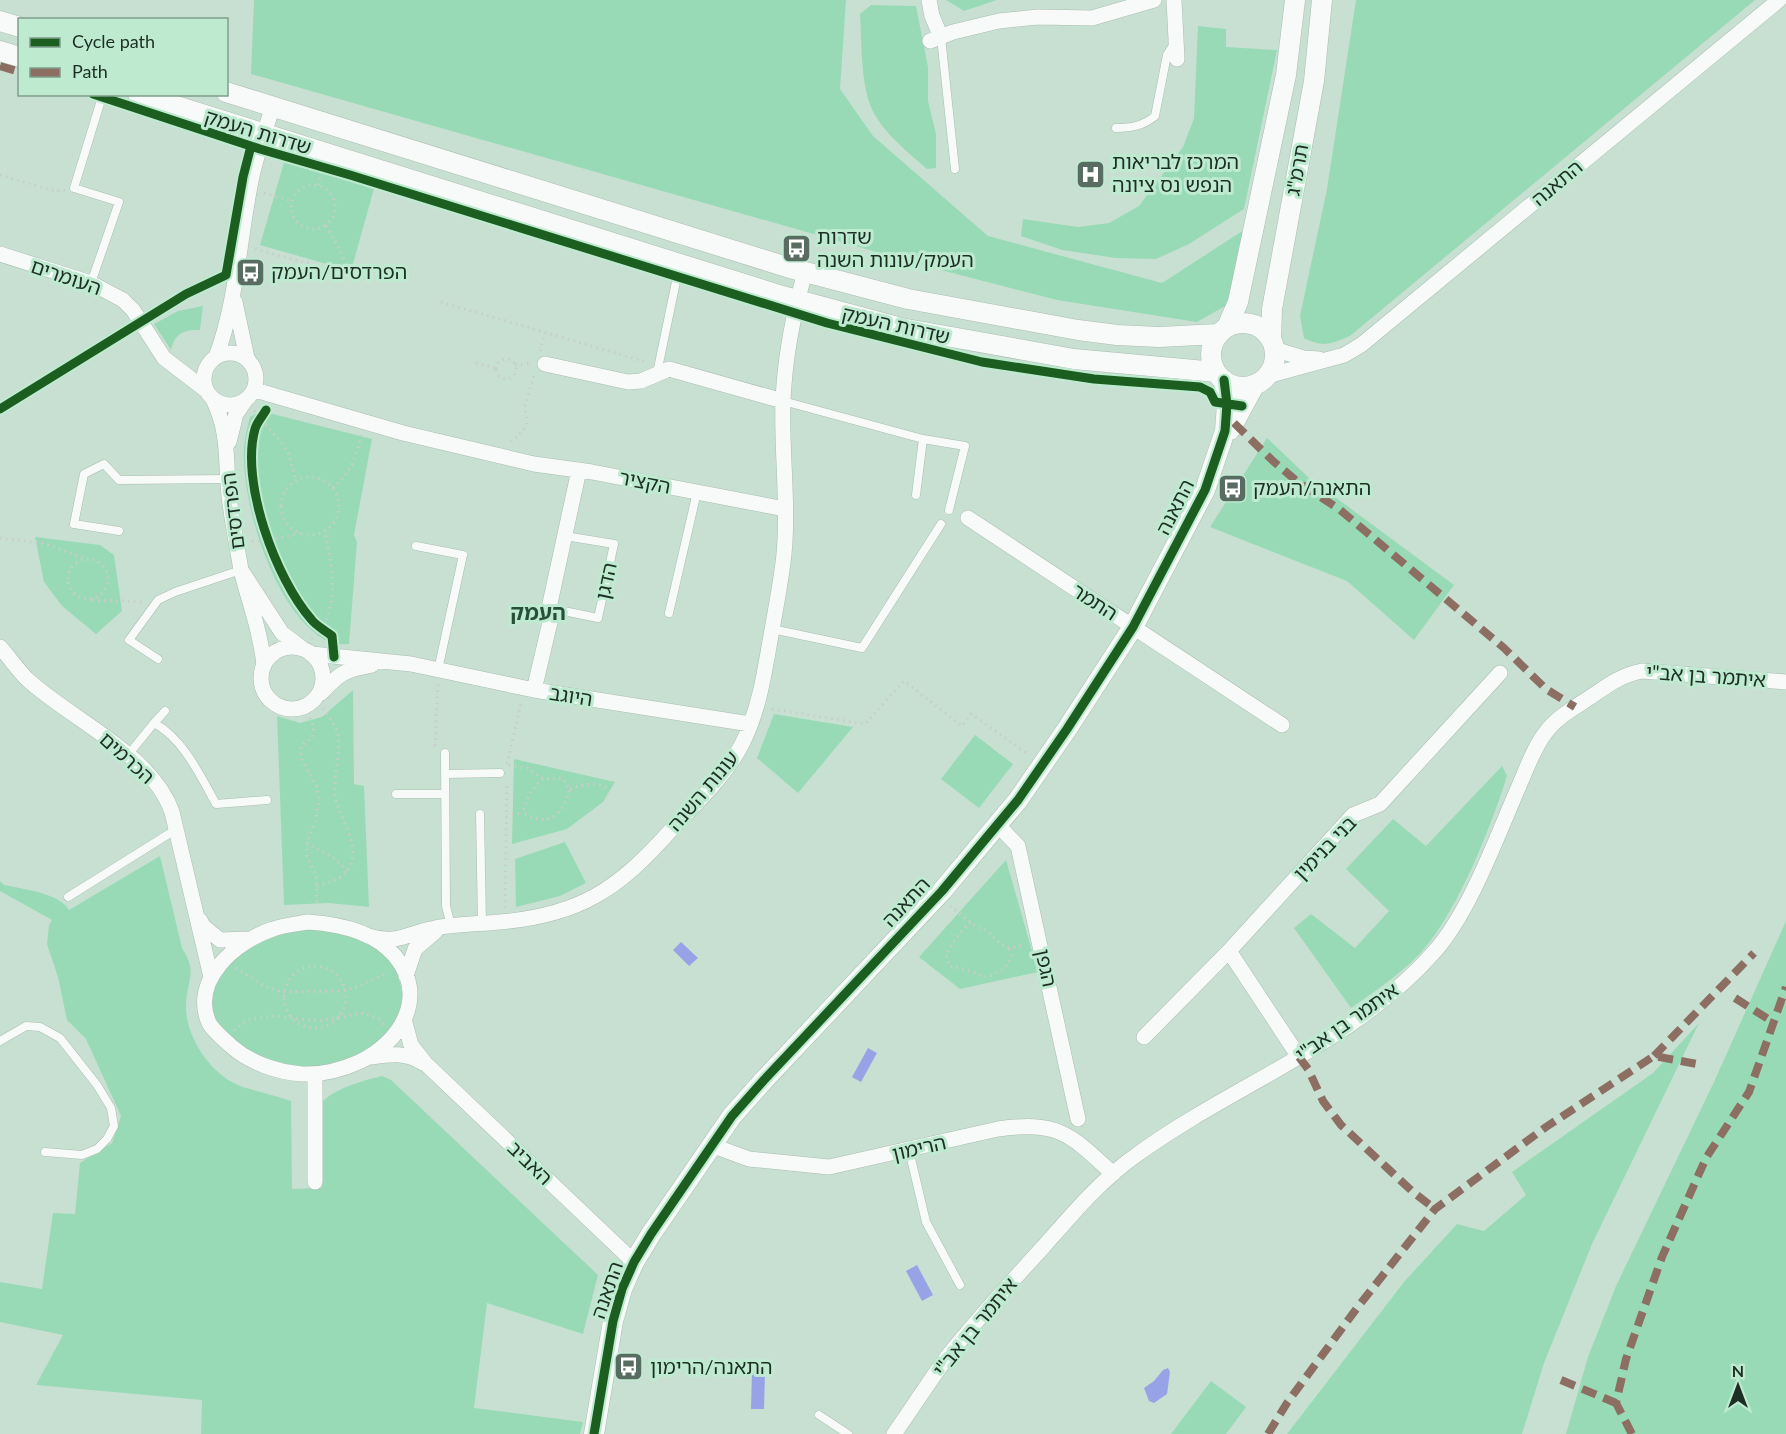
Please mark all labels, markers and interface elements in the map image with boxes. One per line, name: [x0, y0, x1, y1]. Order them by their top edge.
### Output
legend: [18, 18, 228, 96]
text: Cycle path: [72, 30, 155, 52]
text: Path: [72, 60, 108, 82]
street label: שדרות העמק: [202, 103, 314, 159]
street label: תרמ"ג: [1280, 142, 1312, 198]
place label: המרכז לבריאות הנפש נס ציונה: [1112, 149, 1239, 196]
street label: התאנה: [1526, 154, 1587, 210]
hospital icon: המרכז לבריאות הנפש נס ציונה: [1075, 158, 1107, 190]
place label: שדרות העמק/עונות השנה: [817, 224, 974, 271]
bus stop icon: שדרות העמק/עונות השנה: [780, 232, 812, 264]
street label: העומרים: [28, 253, 105, 299]
bus stop icon: הפרדסים/העמק: [234, 256, 266, 288]
place label: הפרדסים/העמק: [271, 259, 407, 283]
street label: שדרות העמק: [840, 300, 953, 348]
street label: הקציר: [617, 464, 673, 498]
street label: הפרדסים: [215, 471, 249, 551]
bus stop icon: התאנה/העמק: [1216, 472, 1248, 504]
street label: התאנה: [1150, 475, 1198, 538]
place label: התאנה/העמק: [1253, 475, 1371, 499]
street label: הדגן: [589, 560, 621, 602]
street label: התמר: [1068, 578, 1123, 625]
district label: העמק: [510, 599, 566, 624]
street label: איתמר בן אב"י: [1645, 659, 1767, 691]
street label: היוגב: [548, 680, 595, 710]
street label: הכרמים: [95, 726, 160, 788]
street label: עונות השנה: [662, 745, 743, 835]
street label: בני בנימין: [1288, 810, 1361, 884]
street label: התאנה: [876, 872, 934, 931]
street label: הגפן: [1031, 947, 1063, 989]
street label: איתמר בן אב"י: [1290, 977, 1402, 1065]
street label: הרימון: [889, 1129, 948, 1165]
street label: האביב: [503, 1135, 558, 1189]
street label: התאנה: [585, 1258, 627, 1321]
street label: איתמר בן אב"י: [927, 1272, 1021, 1381]
bus stop icon: התאנה/הרימון: [613, 1351, 645, 1383]
place label: התאנה/הרימון: [650, 1354, 773, 1378]
north arrow: [1708, 1356, 1768, 1416]
text: N: [1732, 1361, 1744, 1380]

